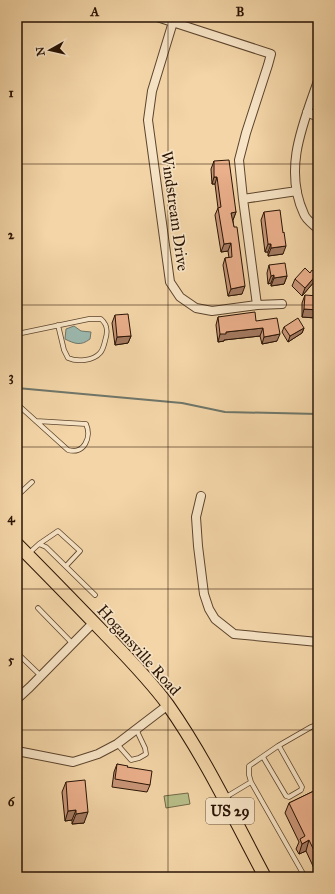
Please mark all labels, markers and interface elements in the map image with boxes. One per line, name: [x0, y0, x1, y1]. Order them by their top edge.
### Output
text: A: [90, 4, 100, 20]
text: B: [236, 4, 245, 20]
north arrow: [30, 30, 70, 70]
text: N: [33, 45, 48, 57]
text: 1: [8, 85, 14, 101]
street label: Windstream Drive: [157, 150, 193, 273]
text: 2: [8, 227, 15, 243]
text: 3: [8, 369, 14, 385]
text: 4: [7, 510, 15, 526]
street label: Hogansville Road: [93, 601, 185, 700]
text: 5: [8, 652, 15, 668]
text: 6: [8, 794, 16, 810]
road number: US 29: [206, 798, 254, 824]

